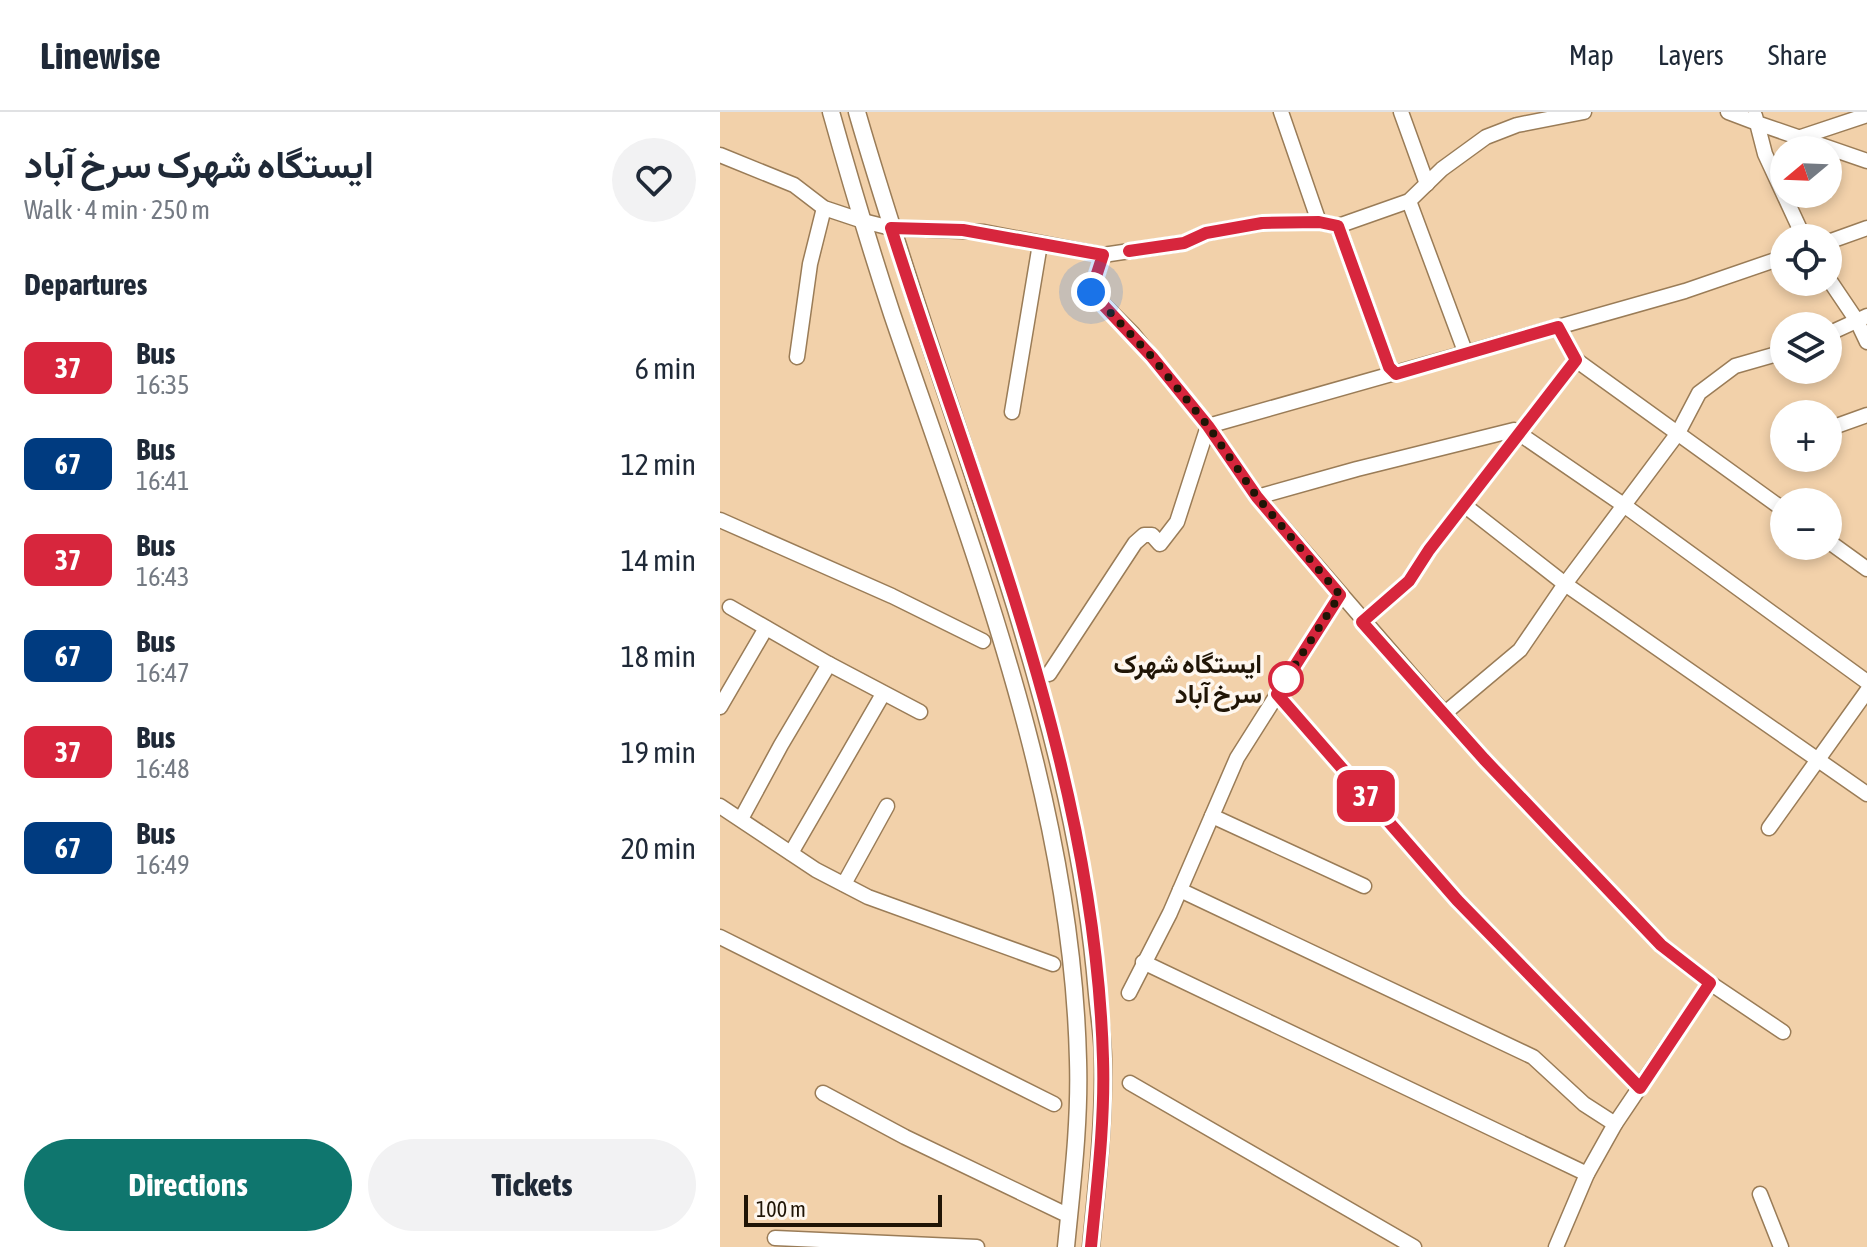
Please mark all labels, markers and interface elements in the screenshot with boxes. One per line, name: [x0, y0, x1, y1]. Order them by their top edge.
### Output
text: Linewise: [40, 34, 161, 77]
text: Map: [1569, 39, 1614, 71]
text: Layers: [1658, 39, 1724, 71]
text: Share: [1768, 39, 1827, 71]
north arrow: [1770, 136, 1842, 208]
map controls: [1770, 136, 1842, 560]
button: heart: [612, 138, 696, 222]
text: ایستگاه شهرک سرخ آباد: [24, 143, 374, 186]
text: Walk · 4 min · 250 m: [24, 195, 210, 225]
button: locate: [1770, 224, 1842, 296]
text: Departures: [24, 267, 147, 301]
your location: [1071, 272, 1111, 312]
button: layers: [1770, 312, 1842, 384]
text: Bus: [136, 336, 175, 370]
text: 6 min: [635, 351, 696, 385]
text: 37: [55, 352, 81, 384]
text: 16:35: [136, 370, 190, 400]
button: +: [1770, 400, 1842, 472]
text: Bus: [136, 432, 175, 466]
text: 12 min: [621, 447, 696, 481]
text: 67: [55, 448, 81, 480]
text: 16:41: [136, 466, 190, 496]
button: −: [1770, 488, 1842, 560]
text: Bus: [136, 528, 175, 562]
text: 14 min: [621, 543, 696, 577]
text: 37: [55, 544, 81, 576]
text: 16:43: [136, 562, 190, 592]
text: Bus: [136, 624, 175, 658]
text: 18 min: [621, 639, 696, 673]
text: 67: [55, 640, 81, 672]
place label: ایستگاه شهرک سرخ آباد: [1114, 649, 1262, 712]
text: 16:47: [136, 658, 190, 688]
marker: ایستگاه شهرک سرخ آباد: [1269, 662, 1303, 696]
text: Bus: [136, 720, 175, 754]
text: 19 min: [621, 735, 696, 769]
text: 37: [55, 736, 81, 768]
text: 16:48: [136, 754, 190, 784]
line badge: 37: [1330, 770, 1402, 822]
text: 37: [1353, 780, 1379, 812]
text: Bus: [136, 816, 175, 850]
text: 20 min: [621, 831, 696, 865]
text: 67: [55, 832, 81, 864]
text: 16:49: [136, 850, 190, 880]
button: Directions: [24, 1139, 352, 1231]
button: Tickets: [368, 1139, 696, 1231]
scale bar: [744, 1191, 942, 1227]
text: 100 m: [756, 1196, 806, 1222]

